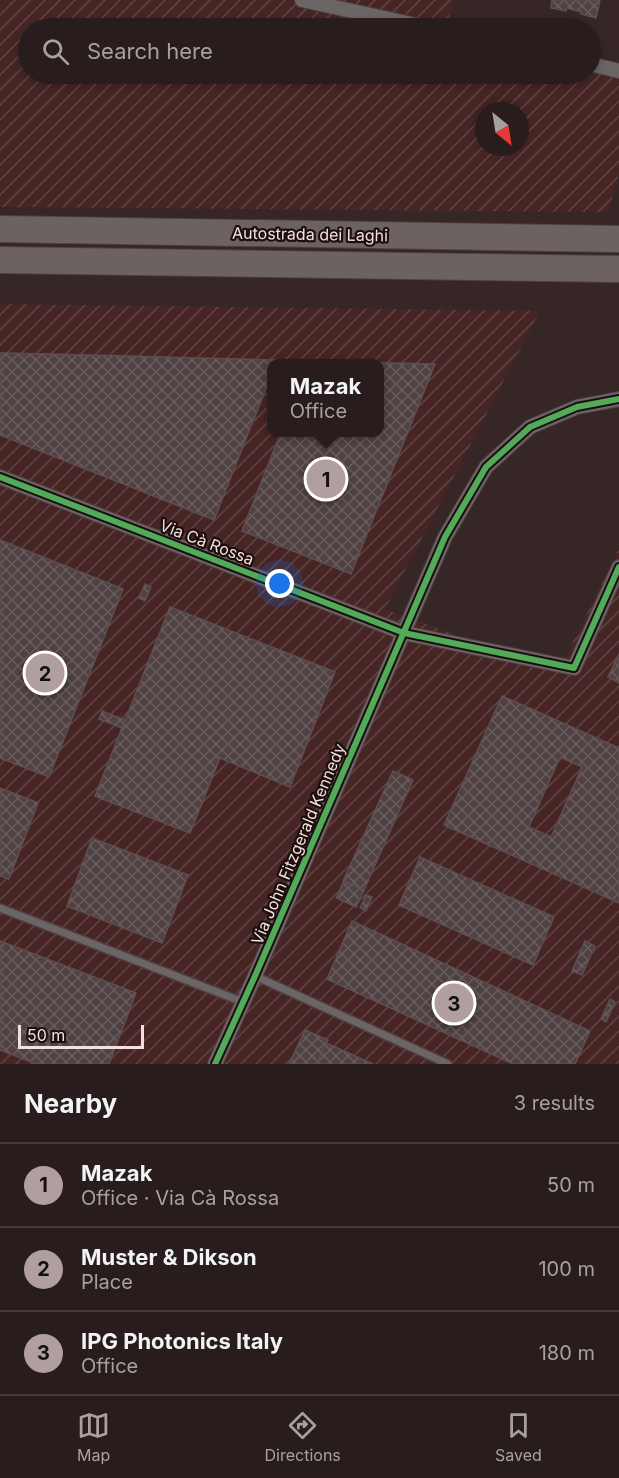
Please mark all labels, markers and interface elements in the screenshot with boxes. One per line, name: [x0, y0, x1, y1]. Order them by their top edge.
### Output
search box: [18, 18, 601, 84]
icon: search: [39, 35, 72, 68]
text: Search here: [87, 38, 213, 64]
north arrow: [475, 102, 529, 156]
street label: Autostrada dei Laghi: [232, 223, 388, 245]
popup: [267, 359, 384, 437]
text: Mazak: [290, 373, 361, 399]
text: Office: [290, 399, 347, 423]
pin: 1: [306, 456, 346, 502]
street label: Via Cà Rossa: [157, 515, 257, 569]
your location: [265, 569, 294, 598]
pin: 2: [26, 650, 64, 696]
street label: Via John Fitzgerald Kennedy: [246, 740, 350, 948]
pin: 3: [434, 980, 474, 1026]
scale bar: [18, 1022, 144, 1050]
text: 50 m: [27, 1025, 65, 1045]
text: Nearby: [24, 1088, 117, 1119]
text: 3 results: [514, 1091, 595, 1115]
text: Mazak: [81, 1160, 152, 1186]
text: 1: [39, 1173, 48, 1197]
text: 50 m: [547, 1173, 595, 1197]
text: Office · Via Cà Rossa: [81, 1186, 279, 1210]
text: Muster & Dikson: [81, 1244, 257, 1270]
text: 2: [37, 1257, 50, 1281]
text: 100 m: [538, 1257, 595, 1281]
text: Place: [81, 1270, 133, 1294]
text: IPG Photonics Italy: [81, 1328, 283, 1354]
text: 3: [37, 1341, 50, 1365]
text: 180 m: [539, 1341, 595, 1365]
text: Office: [81, 1354, 138, 1378]
tab: Map: [77, 1409, 110, 1465]
tab: Directions: [265, 1409, 341, 1465]
tab: Saved: [495, 1409, 542, 1465]

